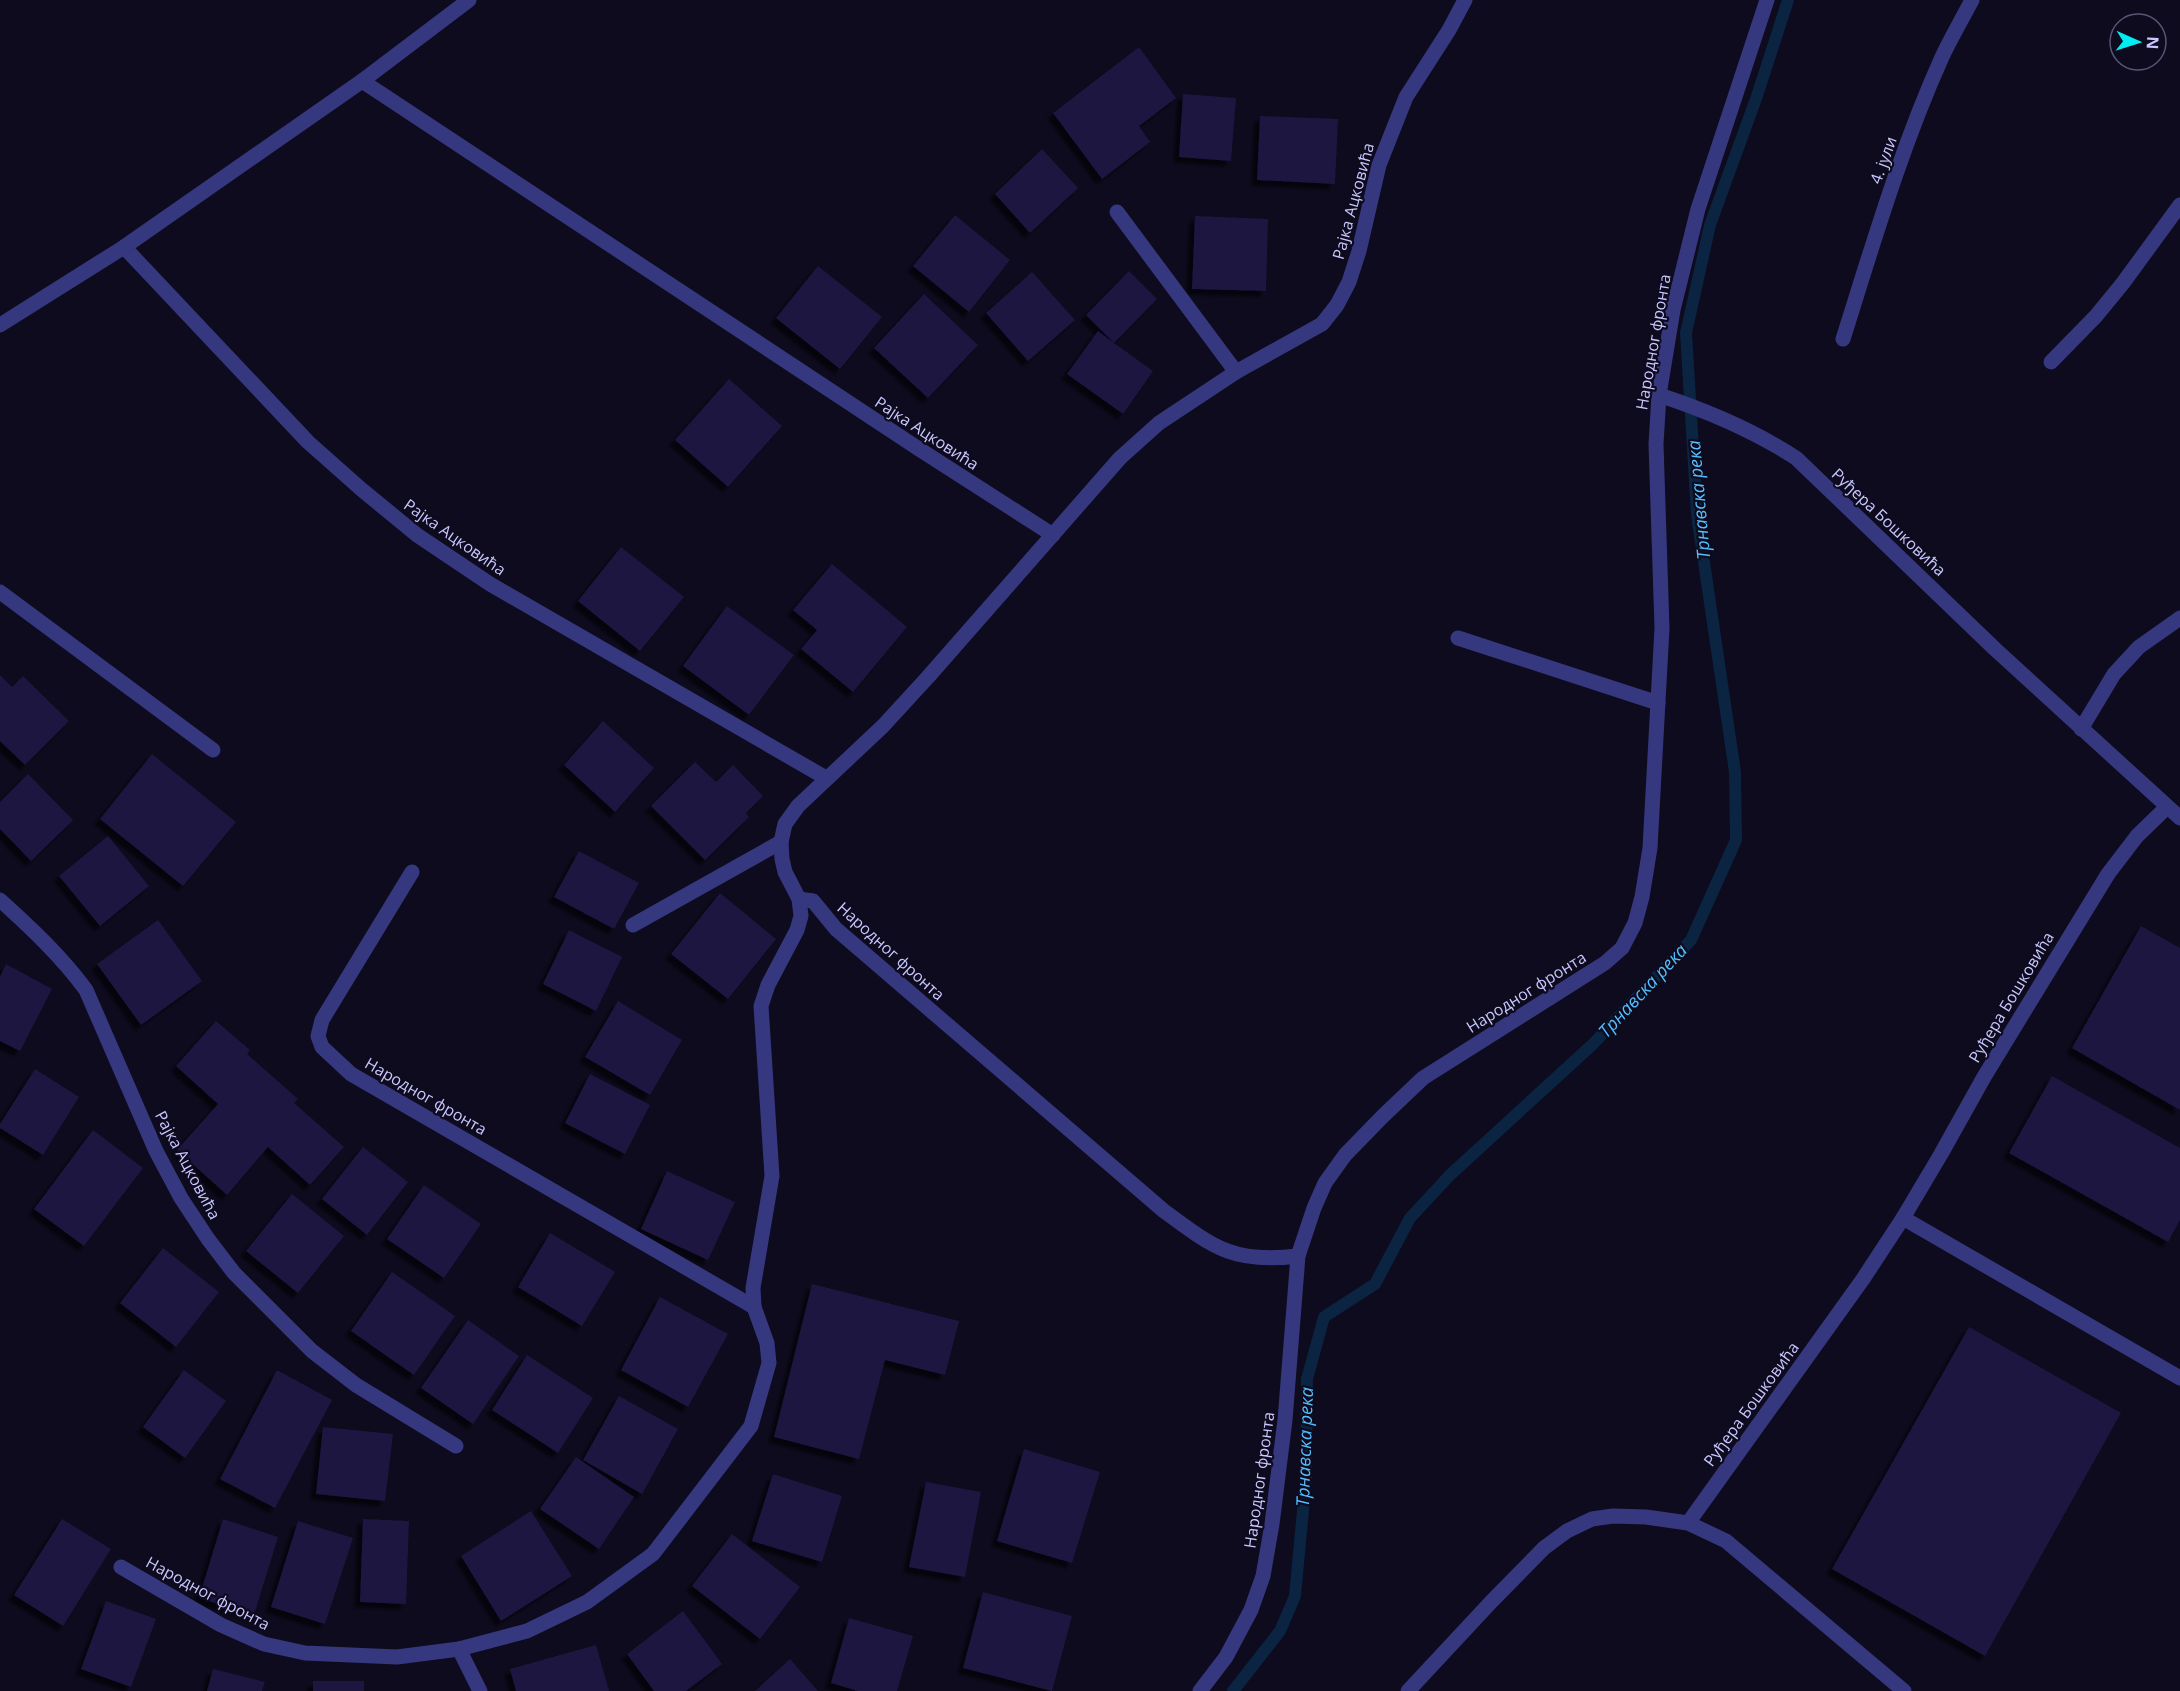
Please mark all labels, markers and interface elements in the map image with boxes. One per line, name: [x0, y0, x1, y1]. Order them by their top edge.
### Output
north arrow: [2108, 12, 2168, 72]
text: N: [2142, 36, 2164, 50]
street label: 4. јули: [1864, 133, 1902, 187]
street label: Рајка Ацковића: [1327, 140, 1379, 262]
street label: Народног фронта: [1630, 272, 1676, 412]
street label: Рајка Ацковића: [871, 391, 983, 475]
water label: Трнавска река: [1681, 439, 1715, 561]
street label: Руђера Бошковића: [1827, 463, 1951, 581]
street label: Рајка Ацковића: [400, 494, 510, 580]
street label: Народног фронта: [833, 897, 949, 1005]
street label: Руђера Бошковића: [1963, 928, 2059, 1066]
water label: Трнавска река: [1593, 938, 1692, 1042]
street label: Народног фронта: [1462, 946, 1590, 1038]
street label: Народног фронта: [361, 1052, 491, 1140]
street label: Рајка Ацковића: [150, 1107, 226, 1223]
street label: Руђера Бошковића: [1698, 1337, 1804, 1471]
water label: Трнавска река: [1290, 1387, 1318, 1507]
street label: Народног фронта: [1239, 1410, 1279, 1550]
street label: Народног фронта: [142, 1551, 274, 1635]

